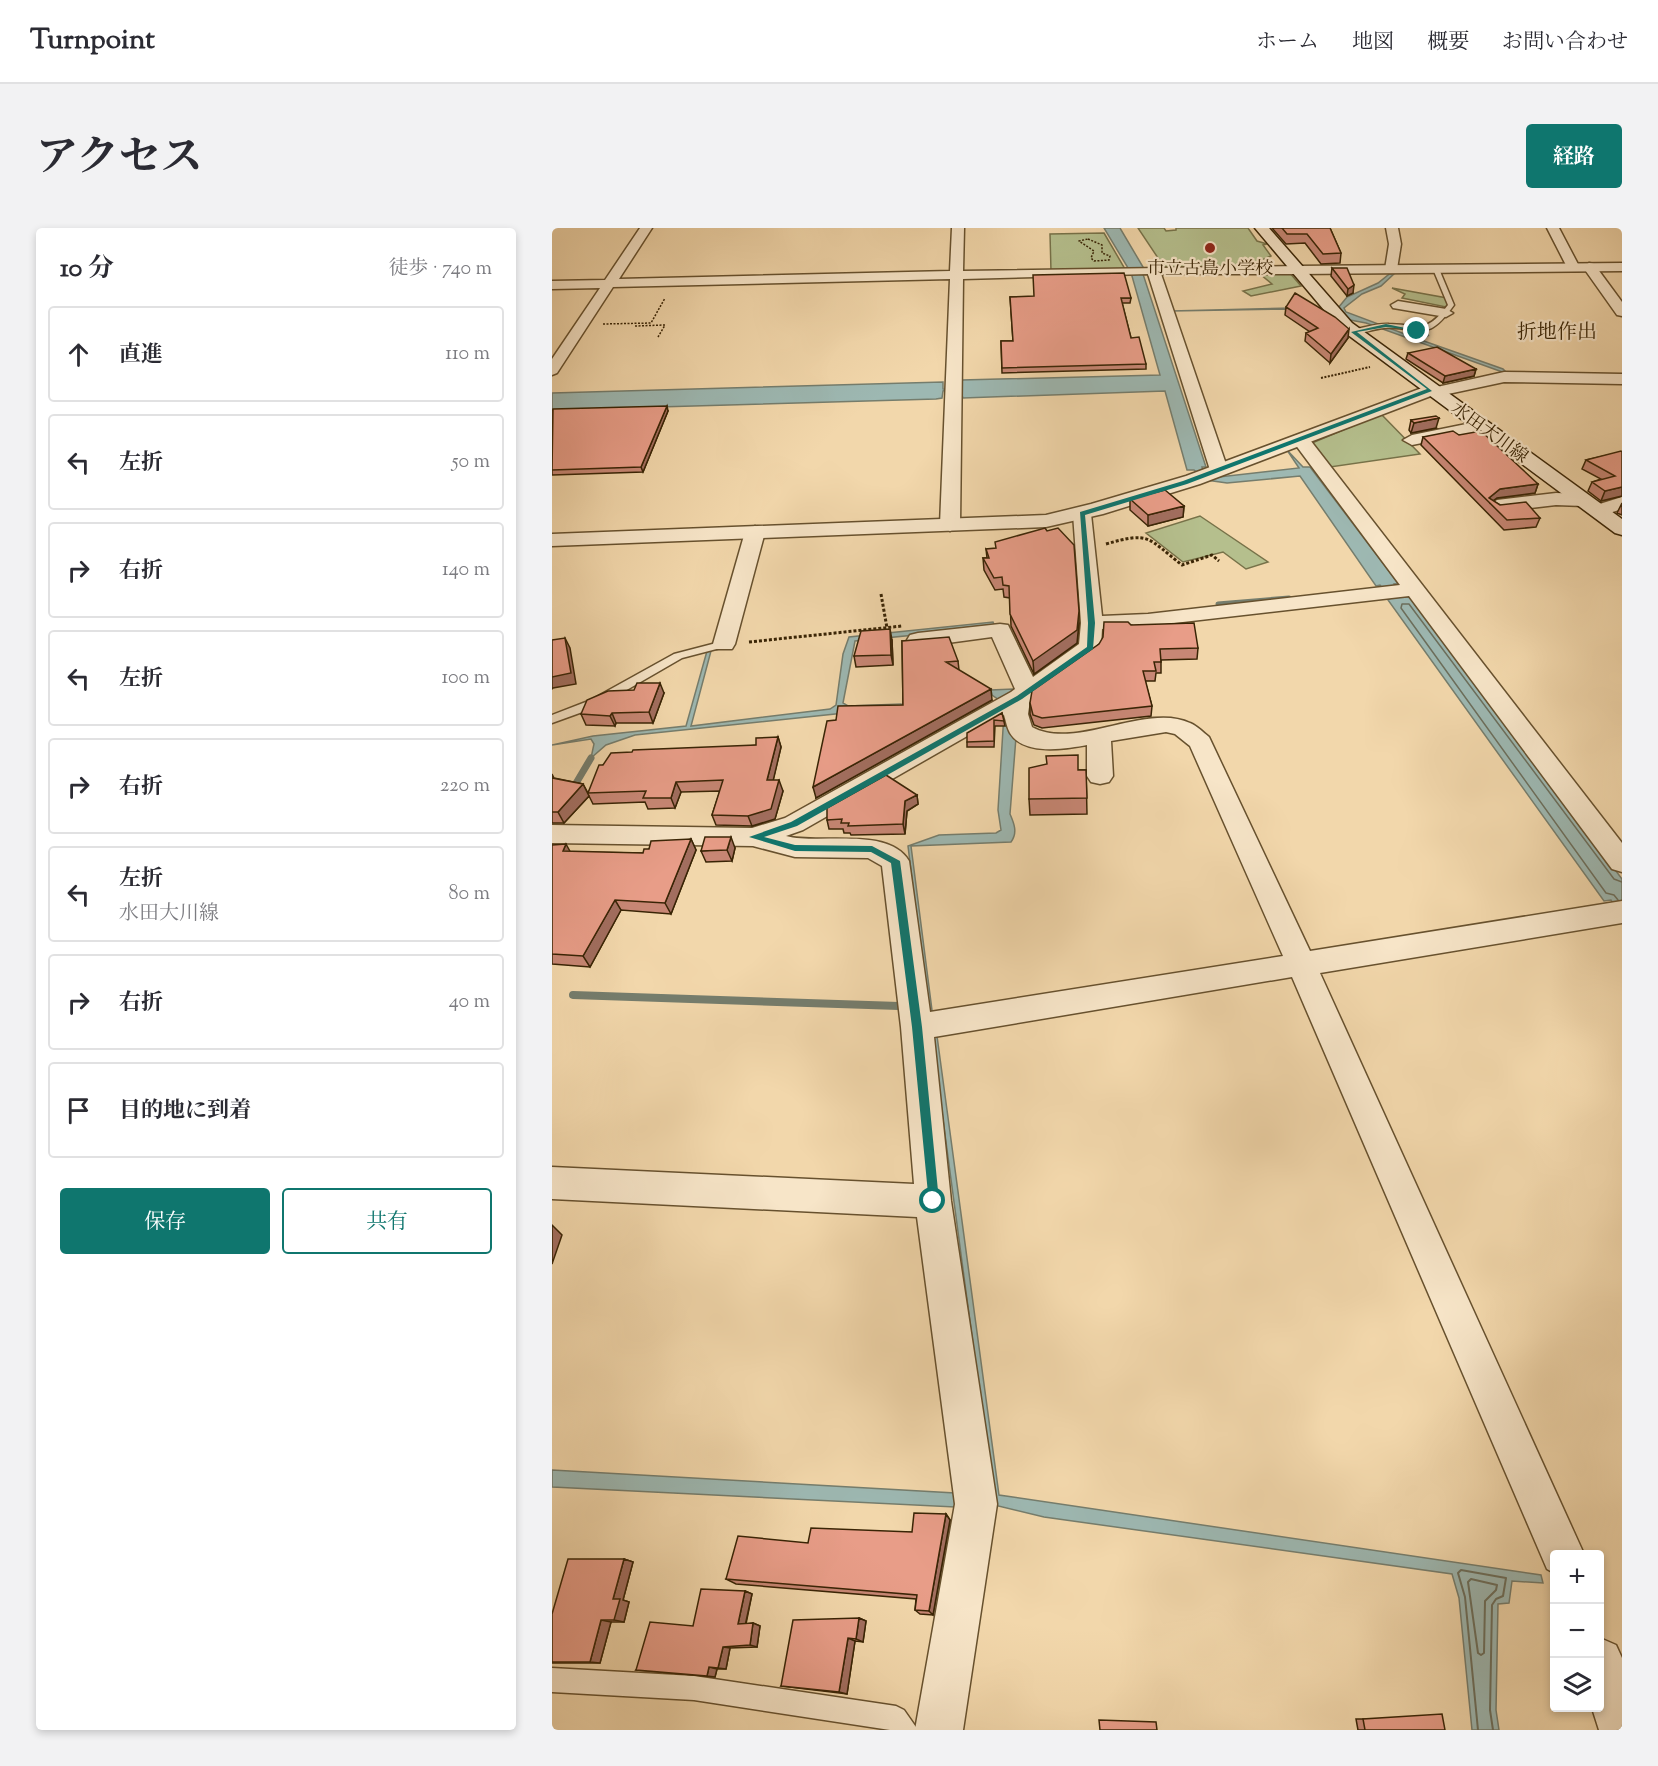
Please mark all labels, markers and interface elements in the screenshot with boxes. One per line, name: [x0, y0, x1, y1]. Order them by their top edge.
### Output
text: Turnpoint: [30, 21, 155, 61]
text: ホーム: [1256, 28, 1319, 58]
text: 地図: [1352, 28, 1394, 58]
text: 概要: [1427, 28, 1469, 58]
text: お問い合わせ: [1502, 28, 1628, 58]
button: 経路: [1526, 124, 1622, 188]
text: アクセス: [36, 130, 203, 190]
marker: 市立古島小学校: [1203, 241, 1217, 255]
text: 10 分: [60, 251, 114, 288]
text: 徒歩 · 740 m: [389, 255, 492, 284]
place label: 市立古島小学校: [1147, 257, 1273, 283]
route end: [1403, 317, 1429, 343]
district label: 折地作出: [1517, 319, 1597, 348]
icon: ahead: [62, 338, 95, 371]
text: 直進: [119, 340, 163, 372]
text: 110 m: [445, 340, 490, 369]
street label: 水田大川線: [1445, 397, 1533, 471]
icon: left: [62, 446, 95, 479]
text: 左折: [119, 448, 163, 480]
text: 50 m: [452, 448, 490, 477]
icon: right: [62, 554, 95, 587]
text: 右折: [119, 556, 163, 588]
text: 140 m: [442, 556, 490, 585]
icon: left: [62, 662, 95, 695]
text: 左折: [119, 664, 163, 696]
text: 100 m: [441, 664, 490, 693]
icon: right: [62, 770, 95, 803]
text: 右折: [119, 772, 163, 804]
text: 220 m: [440, 772, 490, 801]
text: 左折: [119, 864, 163, 896]
icon: left: [62, 878, 95, 911]
text: 80 m: [449, 880, 490, 909]
text: 水田大川線: [119, 900, 219, 929]
icon: right: [62, 986, 95, 1019]
text: 右折: [119, 988, 163, 1020]
text: 40 m: [449, 988, 490, 1017]
icon: arrive: [62, 1094, 95, 1127]
text: 目的地に到着: [119, 1096, 251, 1128]
route start: [919, 1187, 945, 1213]
button: 保存: [60, 1188, 270, 1254]
button: 共有: [282, 1188, 492, 1254]
map controls: [1550, 1550, 1604, 1712]
button: +: [1550, 1550, 1604, 1604]
button: −: [1550, 1604, 1604, 1658]
button: layers: [1550, 1658, 1604, 1712]

